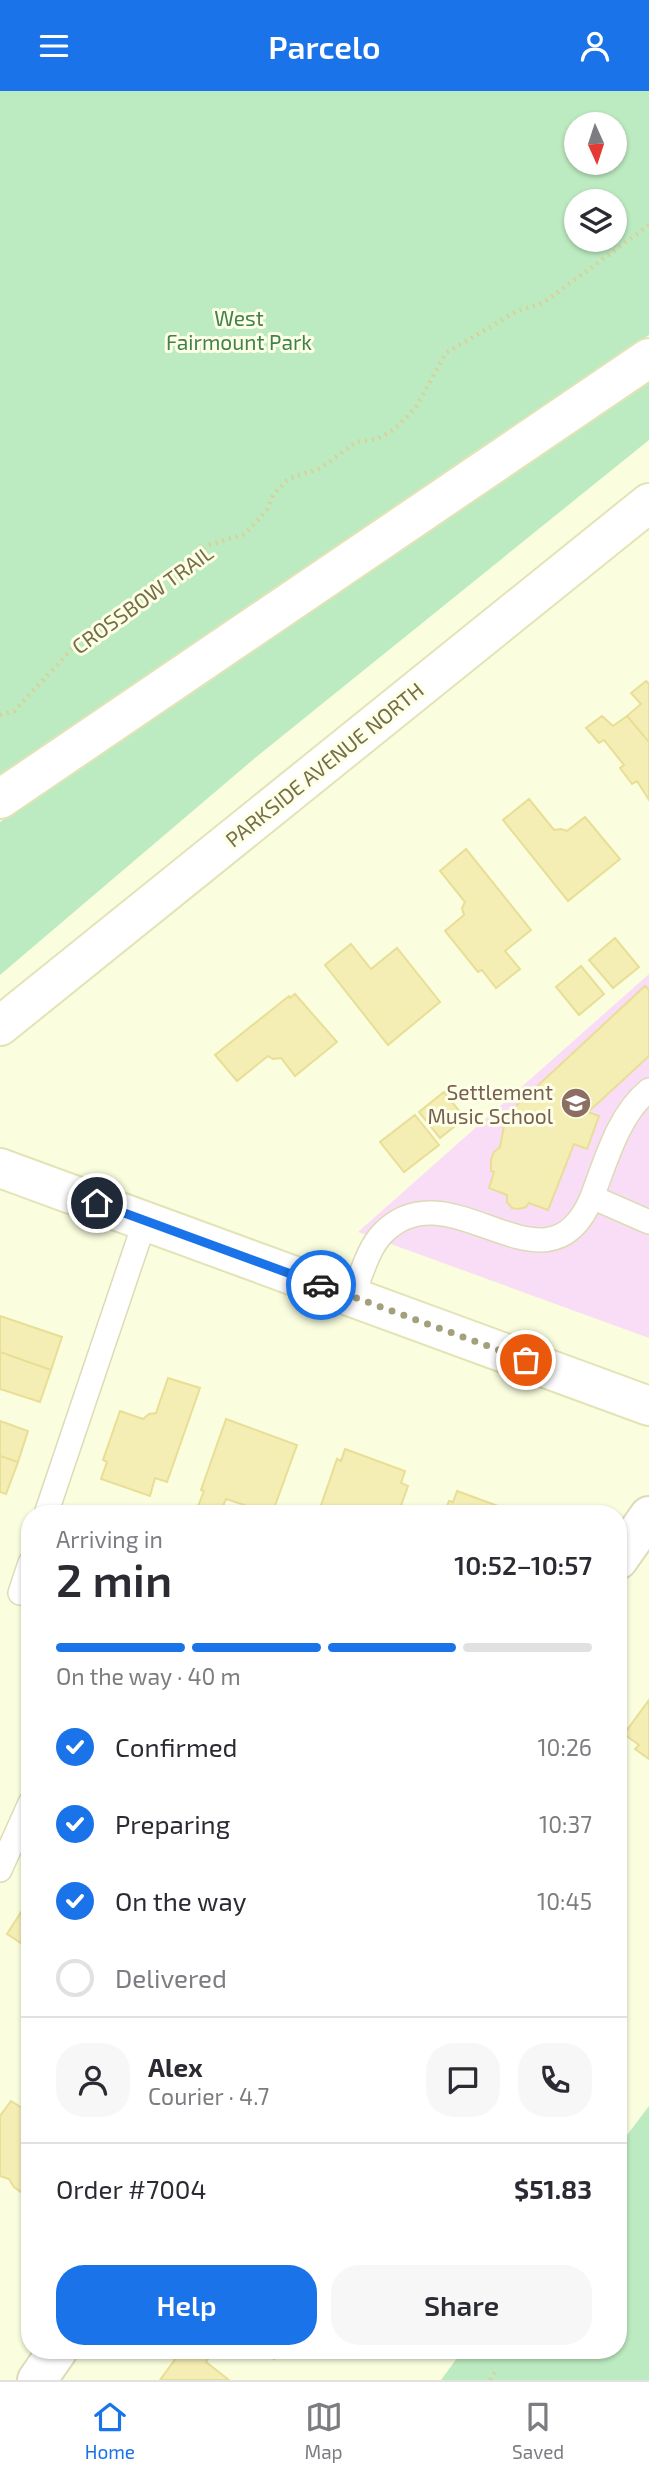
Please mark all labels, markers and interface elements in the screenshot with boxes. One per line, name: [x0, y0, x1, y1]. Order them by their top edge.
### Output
icon: menu: [35, 27, 73, 65]
text: Parcelo: [268, 27, 381, 65]
icon: person: [576, 27, 614, 65]
north arrow: [564, 112, 626, 175]
map controls: [564, 112, 627, 252]
button: layers: [564, 189, 627, 252]
park label: West Fairmount Park: [166, 305, 312, 354]
street label: CROSSBOW TRAIL: [67, 539, 217, 658]
street label: PARKSIDE AVENUE NORTH: [220, 676, 428, 852]
place label: Settlement Music School: [427, 1079, 554, 1128]
school or university icon: Settlement Music School: [559, 1086, 593, 1120]
pin: [67, 1173, 127, 1233]
icon: home: [78, 1184, 116, 1222]
courier: [286, 1250, 356, 1320]
icon: car: [302, 1266, 340, 1304]
pin: [496, 1330, 556, 1390]
icon: bag: [507, 1341, 545, 1379]
text: Arriving in: [56, 1525, 163, 1553]
text: 10:52–10:57: [454, 1549, 592, 1580]
text: 2 min: [56, 1551, 172, 1606]
text: On the way · 40 m: [56, 1662, 241, 1690]
icon: check: [56, 1728, 94, 1766]
text: Confirmed: [115, 1731, 238, 1762]
text: 10:26: [537, 1733, 592, 1761]
icon: check: [56, 1805, 94, 1843]
text: Preparing: [115, 1808, 230, 1839]
text: 10:37: [539, 1810, 592, 1838]
icon: check: [56, 1882, 94, 1920]
text: On the way: [115, 1885, 246, 1916]
text: 10:45: [537, 1887, 592, 1915]
text: Delivered: [115, 1962, 227, 1993]
button: person: [56, 2043, 130, 2117]
button: chat: [426, 2043, 500, 2117]
button: phone: [518, 2043, 592, 2117]
text: Alex: [148, 2051, 203, 2082]
text: Courier · 4.7: [148, 2082, 269, 2110]
text: Order #7004: [56, 2173, 207, 2204]
text: $51.83: [514, 2173, 592, 2204]
button: Help: [56, 2265, 317, 2345]
button: Share: [331, 2265, 592, 2345]
tab: Home: [85, 2398, 135, 2463]
tab: Map: [305, 2398, 343, 2463]
tab: Saved: [512, 2398, 564, 2463]

